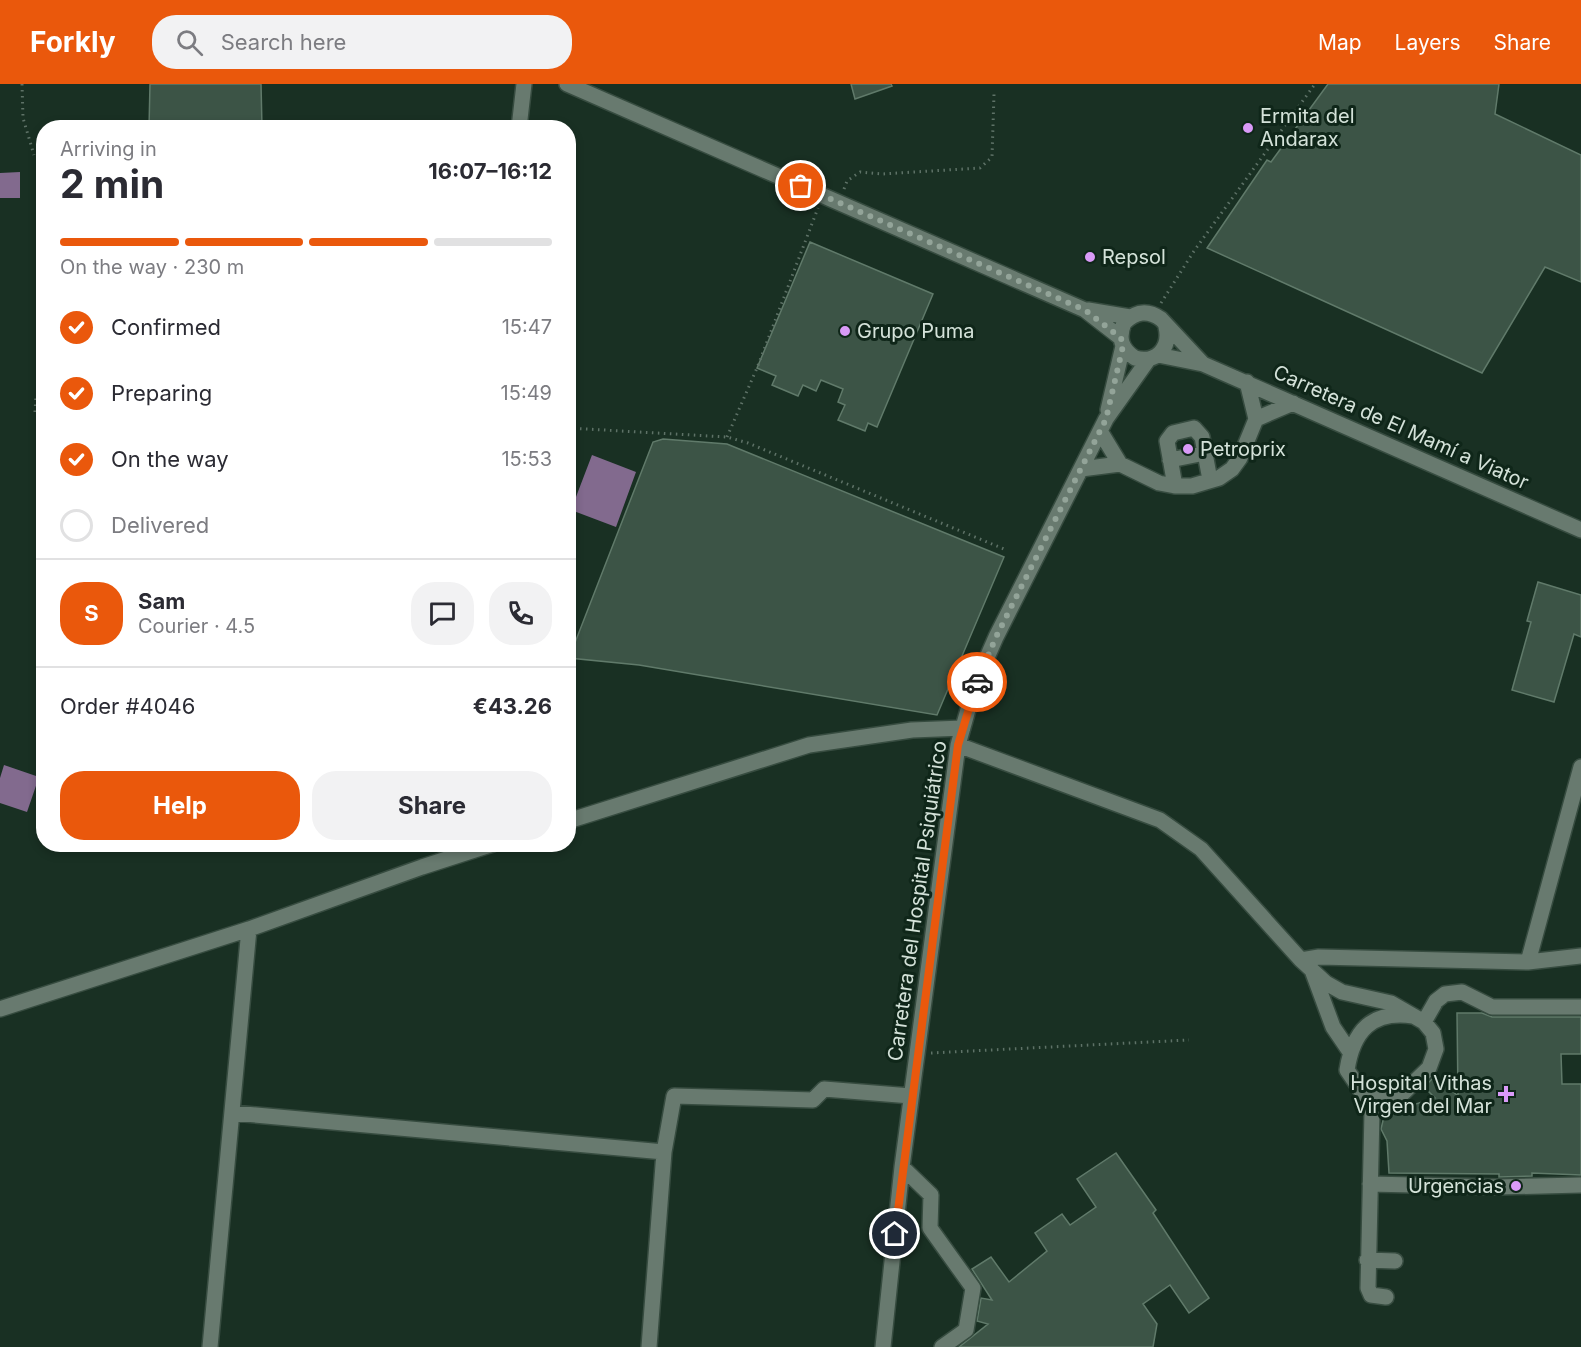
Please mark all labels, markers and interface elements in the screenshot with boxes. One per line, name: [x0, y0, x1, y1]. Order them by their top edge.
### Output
search box: [152, 15, 572, 69]
text: Forkly: [30, 25, 116, 59]
icon: search: [173, 26, 206, 59]
text: Search here: [221, 29, 346, 55]
text: Map: [1318, 30, 1362, 55]
text: Layers: [1395, 30, 1461, 55]
text: Share: [1494, 30, 1551, 55]
place label: Ermita del Andarax: [1260, 104, 1354, 151]
marker: Ermita del Andarax: [1241, 121, 1255, 135]
text: Arriving in: [60, 137, 157, 161]
text: 16:07–16:12: [428, 158, 552, 184]
text: 2 min: [60, 160, 164, 207]
pin: [775, 160, 826, 211]
icon: bag: [784, 169, 817, 202]
place label: Repsol: [1102, 245, 1166, 269]
marker: Repsol: [1083, 250, 1097, 264]
text: On the way · 230 m: [60, 255, 244, 279]
icon: check: [60, 311, 93, 344]
text: Confirmed: [111, 314, 221, 340]
text: 15:47: [502, 315, 552, 339]
place label: Grupo Puma: [857, 319, 975, 343]
marker: Grupo Puma: [838, 324, 852, 338]
street label: Carretera de El Mamí a Viator: [1270, 360, 1533, 494]
icon: check: [60, 377, 93, 410]
text: Preparing: [111, 380, 212, 406]
text: 15:49: [501, 381, 552, 405]
place label: Petroprix: [1200, 437, 1286, 461]
marker: Petroprix: [1181, 442, 1195, 456]
icon: check: [60, 443, 93, 476]
text: On the way: [111, 446, 229, 472]
text: 15:53: [501, 447, 552, 471]
text: Delivered: [111, 512, 209, 538]
button: chat: [411, 582, 474, 645]
button: phone: [489, 582, 552, 645]
text: Sam: [138, 588, 185, 614]
text: S: [84, 600, 99, 626]
text: Courier · 4.5: [138, 614, 255, 638]
courier: [947, 652, 1007, 712]
icon: car: [961, 666, 994, 699]
text: Order #4046: [60, 693, 195, 719]
text: €43.26: [473, 693, 552, 719]
street label: Carretera del Hospital Psiquiátrico: [883, 739, 951, 1063]
button: Help: [60, 771, 300, 840]
button: Share: [312, 771, 552, 840]
place label: Hospital Vithas Virgen del Mar: [1350, 1071, 1492, 1118]
marker: Hospital Vithas Virgen del Mar: [1497, 1085, 1515, 1103]
place label: Urgencias: [1408, 1174, 1504, 1198]
marker: Urgencias: [1509, 1179, 1523, 1193]
pin: [869, 1208, 920, 1259]
icon: home: [878, 1217, 911, 1250]

